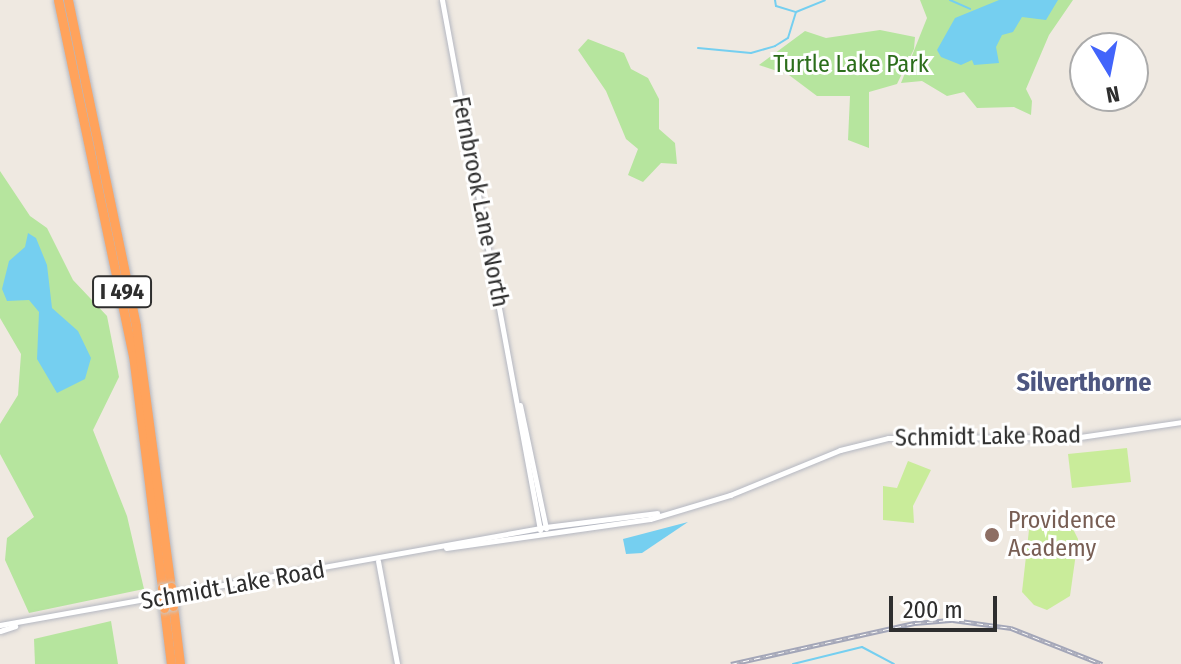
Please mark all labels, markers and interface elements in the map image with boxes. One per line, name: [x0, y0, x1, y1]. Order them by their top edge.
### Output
north arrow: [1069, 32, 1149, 112]
park label: Turtle Lake Park: [773, 51, 929, 79]
text: N: [1104, 80, 1122, 109]
street label: Fernbrook Lane North: [445, 94, 515, 310]
road number: I 494: [92, 274, 152, 310]
district label: Silverthorne: [1017, 367, 1151, 399]
street label: Schmidt Lake Road: [895, 421, 1081, 453]
place label: Providence Academy: [1008, 507, 1116, 563]
marker: Providence Academy: [983, 526, 1001, 544]
street label: Schmidt Lake Road: [139, 556, 327, 616]
scale bar: [893, 580, 1001, 630]
text: 200 m: [903, 596, 963, 624]

